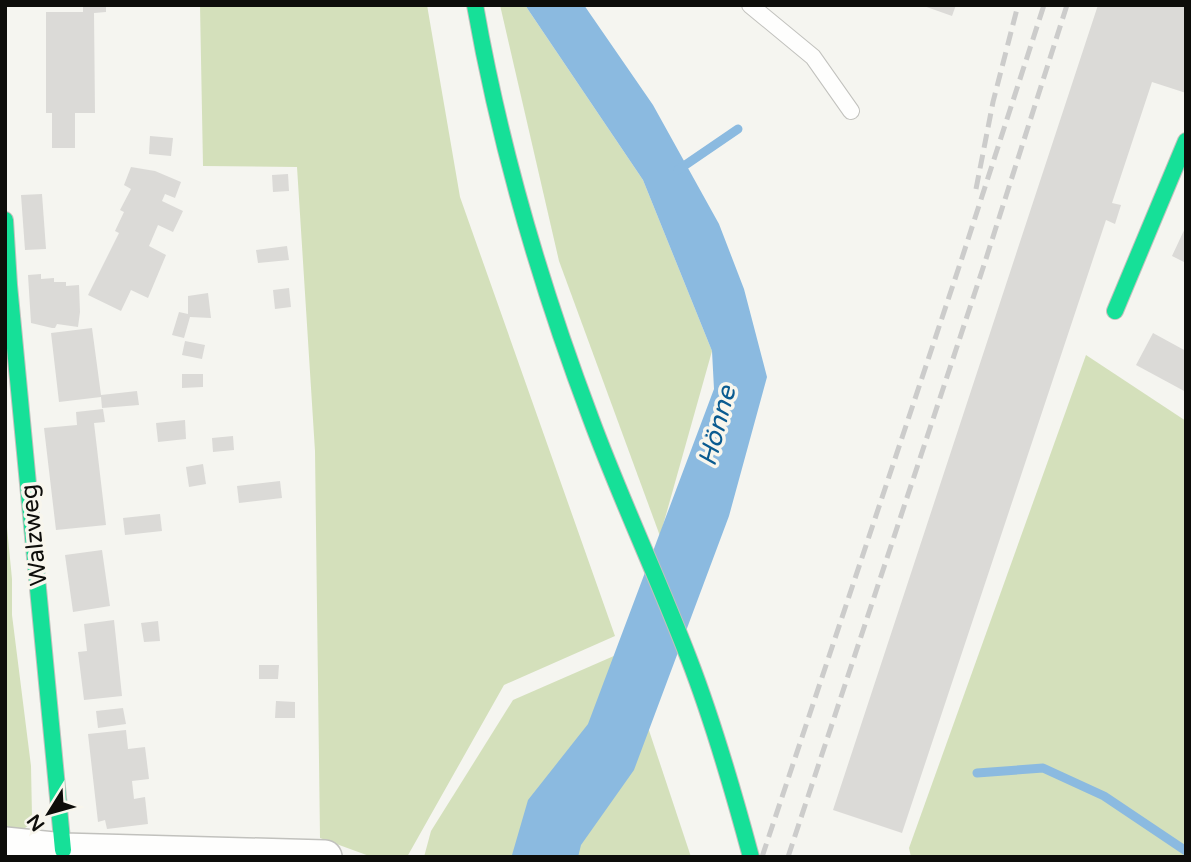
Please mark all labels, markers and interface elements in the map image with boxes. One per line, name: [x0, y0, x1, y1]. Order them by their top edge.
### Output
water label: Hönne: [691, 381, 743, 469]
street label: Walzweg: [14, 483, 54, 587]
north arrow: [14, 778, 84, 848]
text: N: [23, 810, 50, 835]

